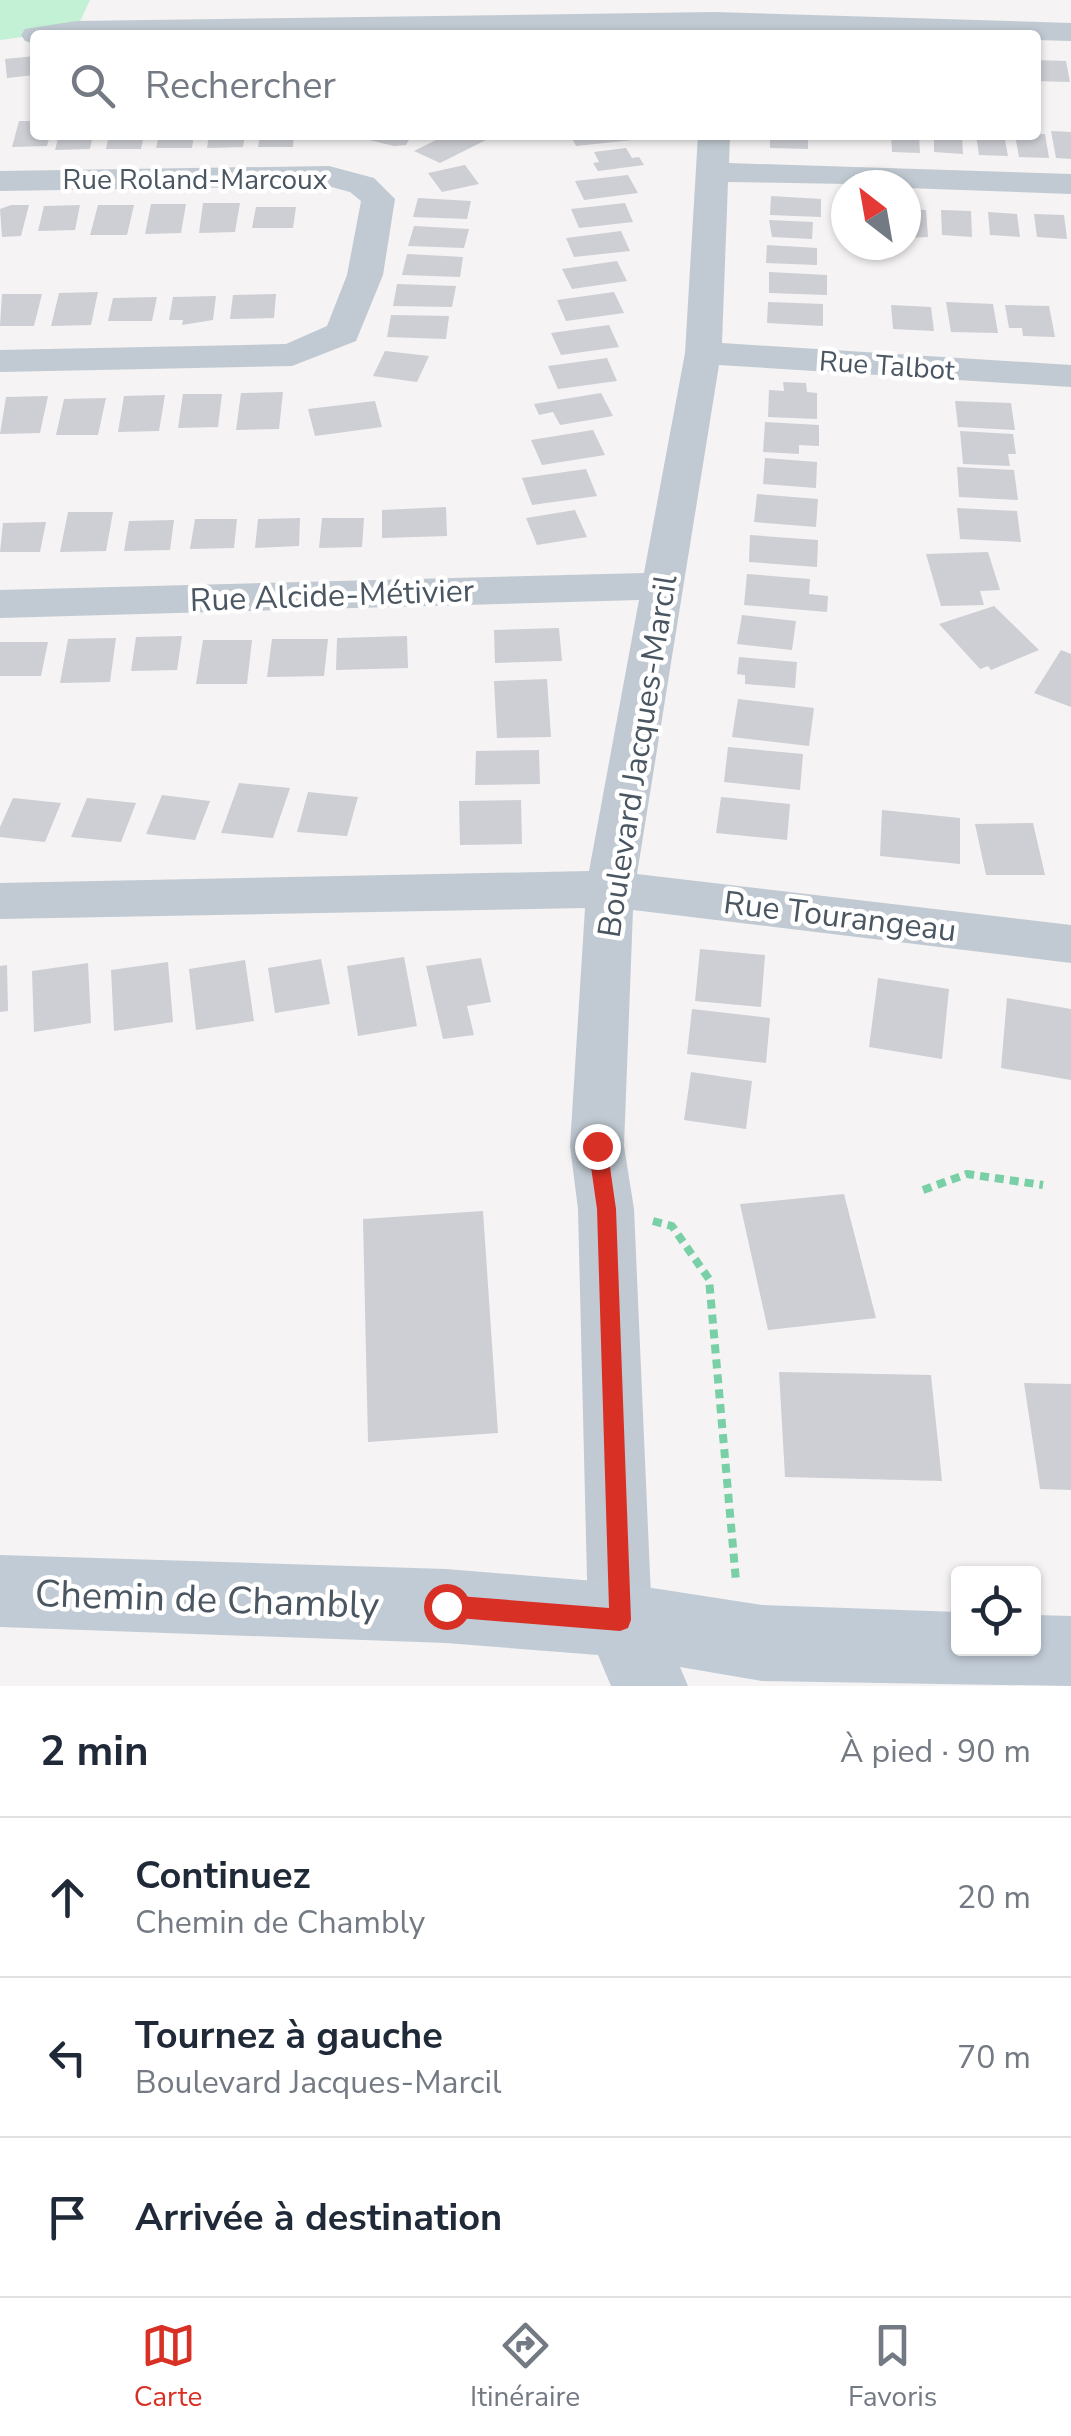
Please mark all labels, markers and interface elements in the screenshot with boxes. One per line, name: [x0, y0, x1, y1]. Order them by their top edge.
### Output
search box: [30, 30, 1041, 140]
icon: search: [65, 58, 120, 113]
text: Rechercher: [145, 60, 336, 111]
street label: Rue Roland-Marcoux: [62, 161, 328, 199]
north arrow: [831, 170, 921, 260]
street label: Rue Talbot: [818, 342, 956, 390]
street label: Rue Alcide-Métivier: [189, 569, 475, 622]
street label: Boulevard Jacques-Marcil: [588, 571, 687, 940]
street label: Rue Tourangeau: [721, 881, 959, 952]
route end: [575, 1124, 621, 1170]
map controls: [951, 1566, 1041, 1656]
button: locate: [951, 1566, 1041, 1656]
street label: Chemin de Chambly: [34, 1568, 380, 1631]
route start: [424, 1584, 470, 1630]
text: 2 min: [40, 1723, 149, 1780]
text: À pied · 90 m: [840, 1730, 1031, 1773]
text: Continuez: [135, 1850, 310, 1901]
icon: ahead: [40, 1870, 95, 1925]
text: 20 m: [957, 1876, 1031, 1919]
text: Chemin de Chambly: [135, 1901, 425, 1944]
text: Tournez à gauche: [135, 2010, 443, 2061]
icon: left: [40, 2030, 95, 2085]
text: 70 m: [957, 2036, 1031, 2079]
text: Boulevard Jacques-Marcil: [135, 2061, 501, 2104]
icon: arrive: [40, 2190, 95, 2245]
text: Arrivée à destination: [135, 2192, 502, 2243]
tab: Carte: [134, 2318, 202, 2416]
tab: Itinéraire: [470, 2318, 580, 2416]
tab: Favoris: [848, 2318, 937, 2416]

